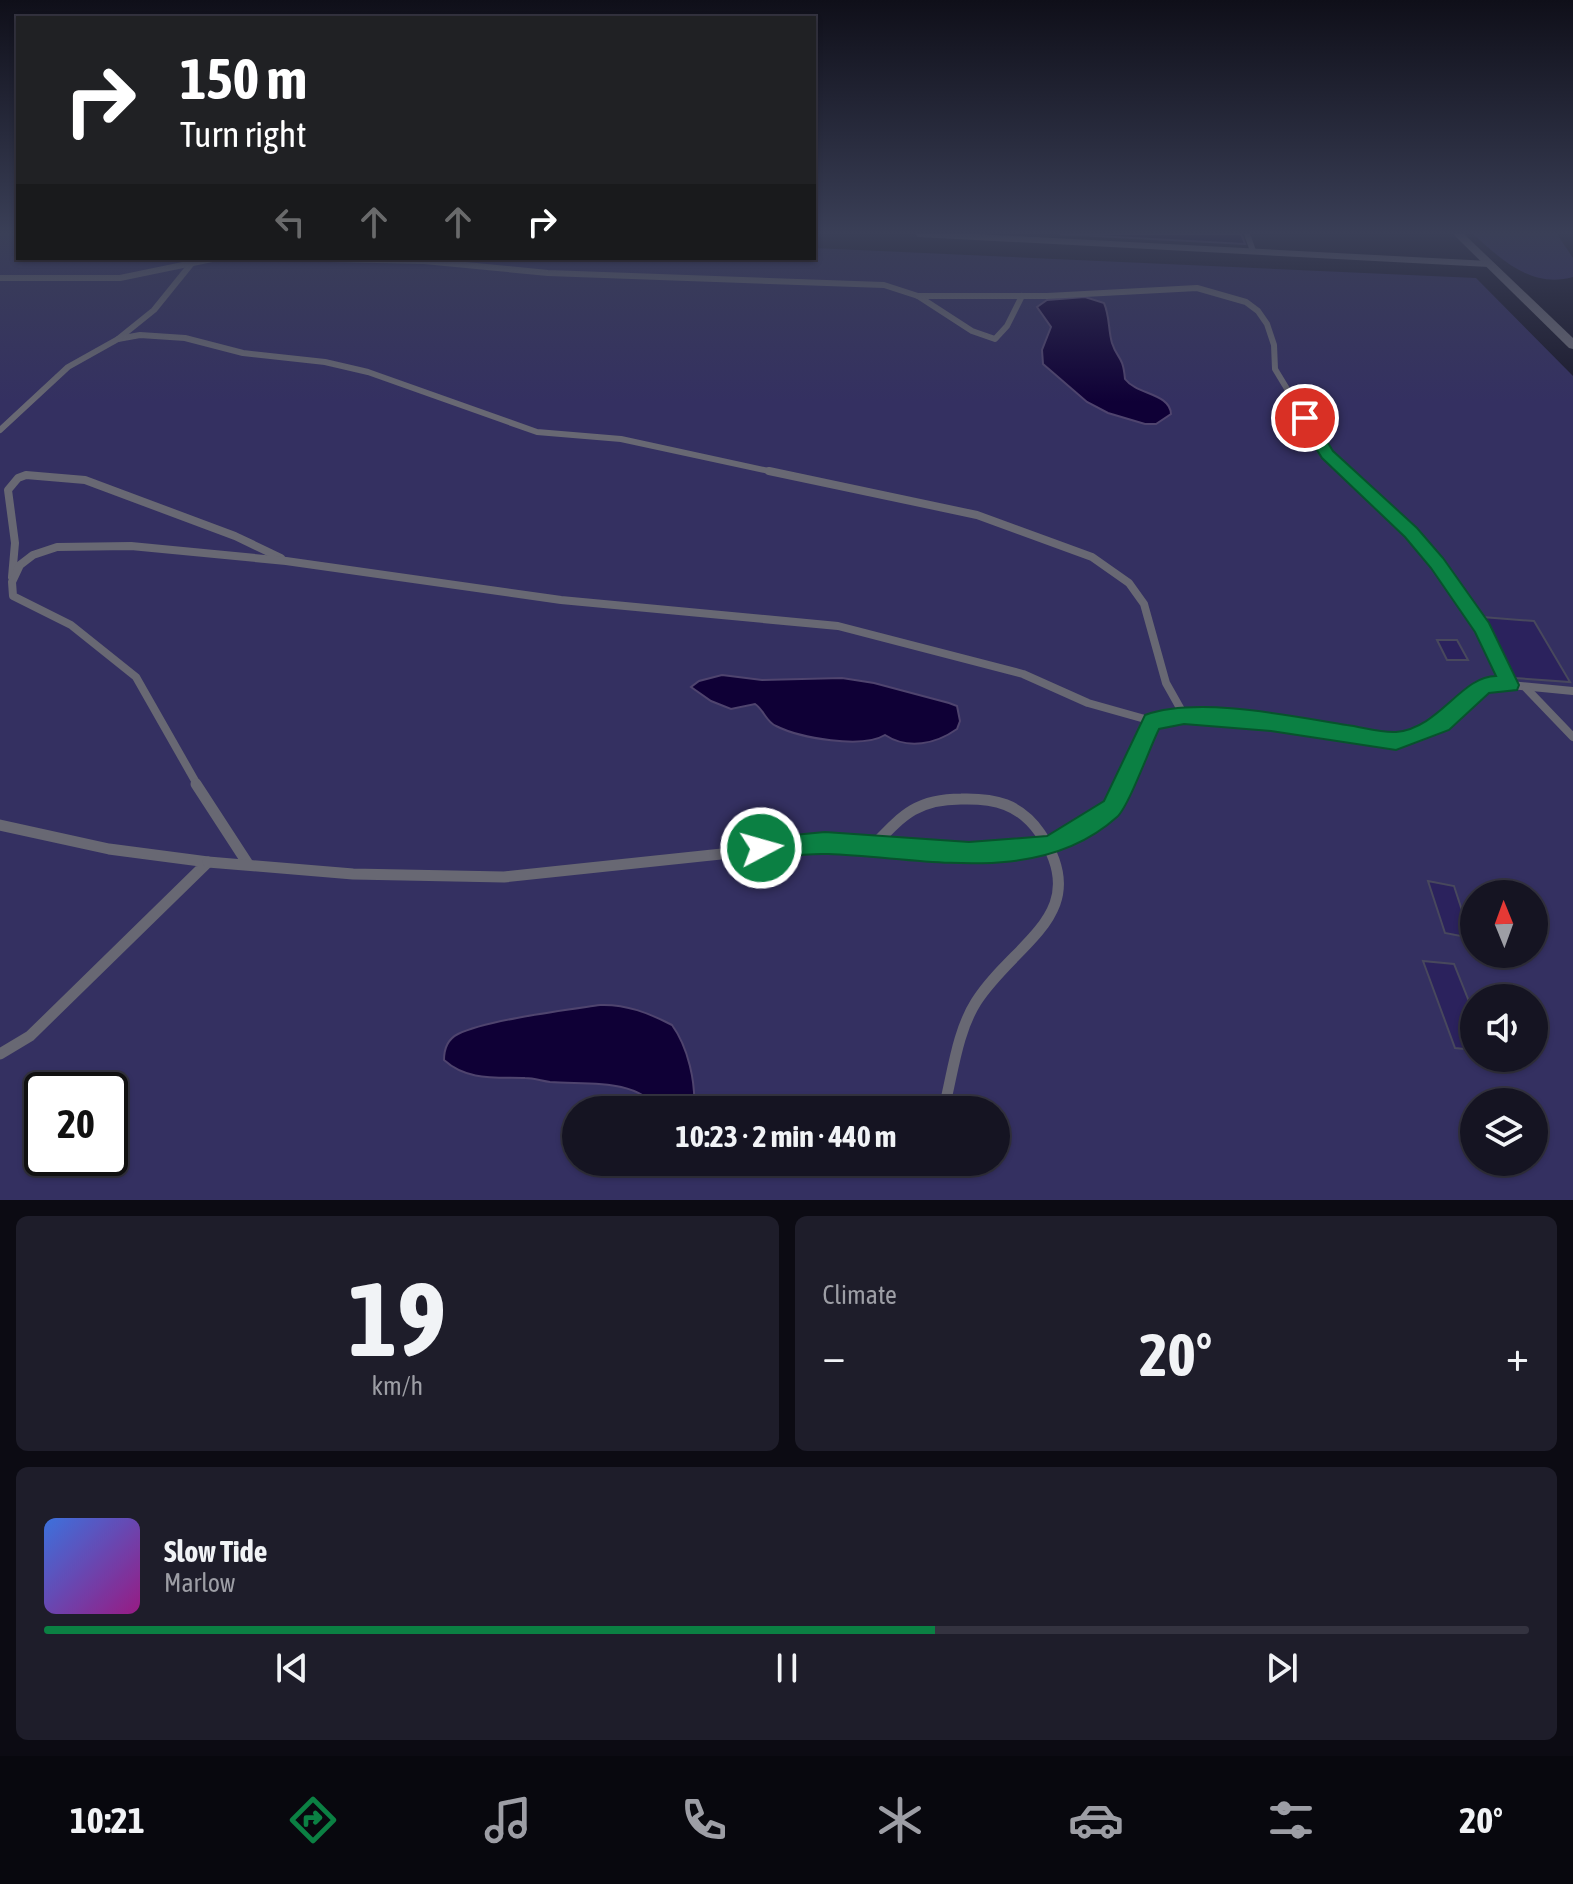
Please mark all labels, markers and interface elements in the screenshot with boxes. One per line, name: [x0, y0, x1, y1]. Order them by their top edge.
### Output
text: 150 m: [180, 47, 307, 111]
icon: right: [48, 48, 152, 152]
text: Turn right: [180, 113, 307, 155]
icon: left: [268, 200, 312, 244]
icon: ahead: [352, 200, 396, 244]
icon: ahead: [436, 200, 480, 244]
icon: right: [520, 200, 564, 244]
pin: [1271, 384, 1339, 452]
icon: arrive: [1283, 396, 1327, 440]
position arrow: [719, 806, 803, 890]
north arrow: [1460, 880, 1548, 968]
map controls: [1460, 880, 1548, 1176]
button: sound: [1460, 984, 1548, 1072]
speed limit sign: 20: [24, 1072, 128, 1176]
button: layers: [1460, 1088, 1548, 1176]
text: 10:23 · 2 min · 440 m: [676, 1119, 896, 1153]
text: 19: [348, 1259, 446, 1378]
text: Climate: [823, 1280, 897, 1310]
text: 20°: [1139, 1320, 1212, 1389]
text: −: [823, 1330, 845, 1380]
text: +: [1506, 1330, 1529, 1380]
text: km/h: [371, 1371, 423, 1401]
text: Slow Tide: [164, 1534, 267, 1568]
text: Marlow: [164, 1568, 235, 1598]
icon: previous: [270, 1646, 314, 1690]
icon: pause: [765, 1646, 809, 1690]
icon: next: [1260, 1646, 1304, 1690]
icon: directions: [285, 1792, 341, 1848]
icon: music: [480, 1792, 536, 1848]
icon: phone: [676, 1792, 732, 1848]
icon: climate: [872, 1792, 928, 1848]
icon: car: [1068, 1792, 1124, 1848]
icon: filters: [1263, 1792, 1319, 1848]
text: 10:21: [70, 1799, 145, 1841]
text: 20°: [1459, 1799, 1503, 1841]

